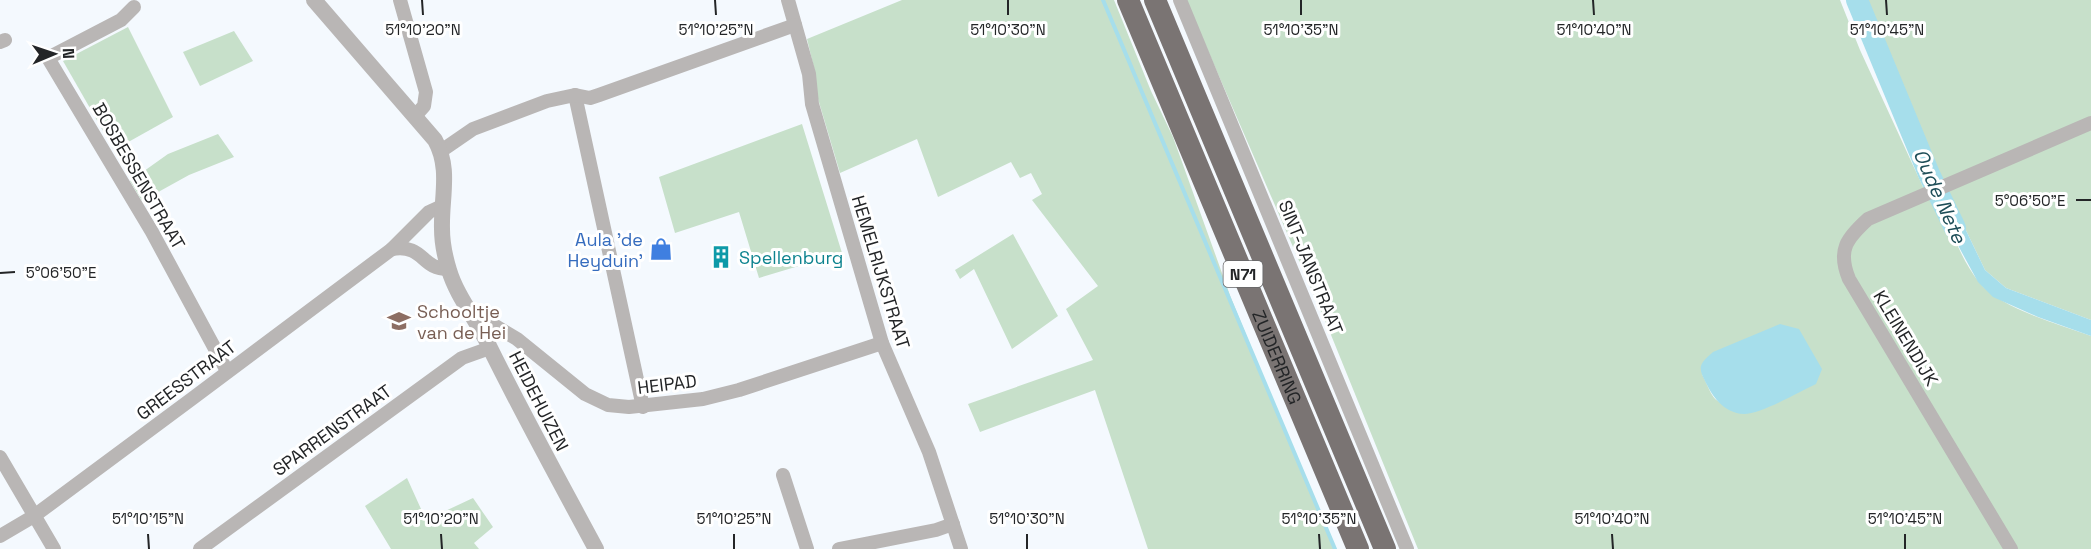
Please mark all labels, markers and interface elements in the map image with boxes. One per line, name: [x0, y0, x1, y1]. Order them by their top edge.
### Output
text: 51°10'20"N: [385, 20, 461, 39]
text: 51°10'25"N: [679, 20, 753, 39]
text: 51°10'30"N: [970, 20, 1046, 39]
text: 51°10'35"N: [1264, 20, 1338, 39]
text: 51°10'40"N: [1556, 20, 1632, 39]
text: 51°10'45"N: [1850, 20, 1924, 39]
north arrow: [24, 24, 84, 84]
text: N: [58, 48, 79, 59]
street label: BOSBESSENSTRAAT: [88, 99, 191, 254]
water label: Oude Nete: [1908, 145, 1973, 248]
text: 5°06'50"E: [1995, 191, 2065, 210]
street label: HEMELRIJKSTRAAT: [847, 193, 915, 352]
street label: SINT-JANSTRAAT: [1274, 197, 1348, 338]
place label: Aula 'de Heyduin': [567, 228, 643, 272]
shop icon: Aula 'de Heyduin': [648, 236, 674, 262]
building icon: Spellenburg: [708, 244, 734, 270]
place label: Spellenburg: [739, 246, 843, 269]
road number: N71: [1224, 261, 1262, 287]
text: 5°06'50"E: [26, 263, 96, 282]
street label: KLEINENDIJK: [1868, 286, 1944, 390]
place label: Schooltje van de Hei: [417, 300, 506, 344]
street label: ZUIDERRING: [1248, 306, 1307, 407]
school or university icon: Schooltje van de Hei: [386, 308, 412, 334]
street label: GREESSTRAAT: [132, 335, 241, 425]
street label: HEIDEHUIZEN: [504, 347, 574, 455]
street label: HEIPAD: [636, 369, 698, 399]
street label: SPARRENSTRAAT: [268, 379, 396, 481]
text: 51°10'15"N: [112, 509, 184, 528]
text: 51°10'20"N: [403, 509, 479, 528]
text: 51°10'25"N: [697, 509, 771, 528]
text: 51°10'30"N: [989, 509, 1065, 528]
text: 51°10'35"N: [1282, 509, 1356, 528]
text: 51°10'40"N: [1574, 509, 1650, 528]
text: 51°10'45"N: [1868, 509, 1942, 528]

